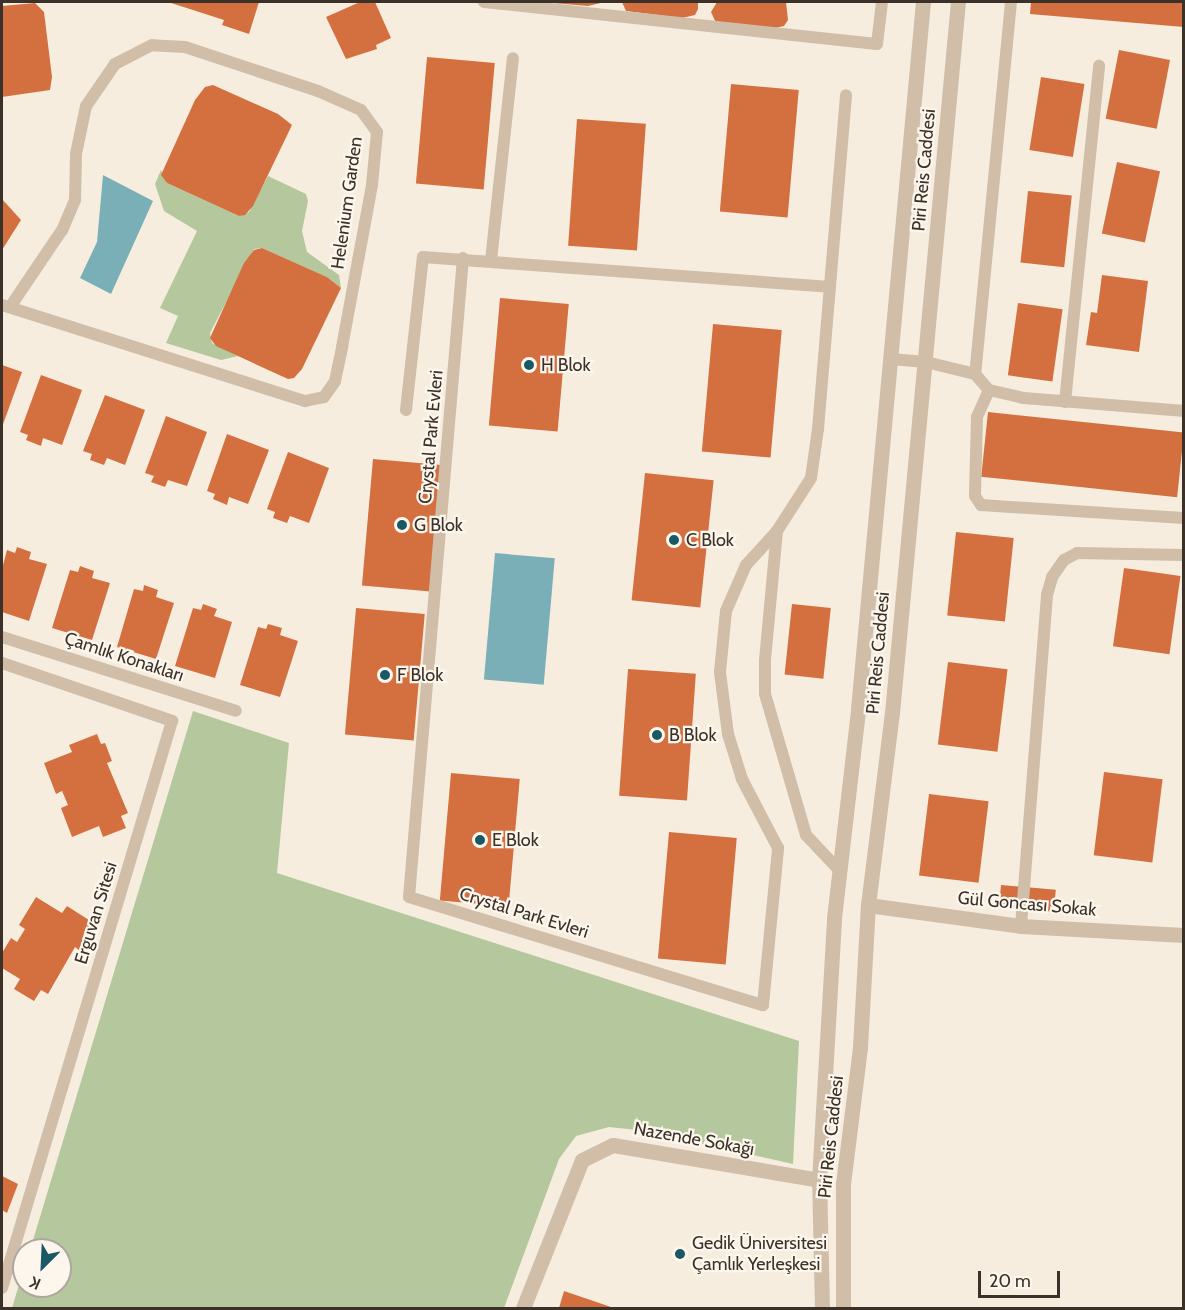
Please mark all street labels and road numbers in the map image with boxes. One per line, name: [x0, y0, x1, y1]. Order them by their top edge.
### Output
street label: Piri Reis Caddesi: [908, 108, 940, 232]
street label: Helenium Garden: [327, 135, 367, 271]
street label: Crystal Park Evleri: [414, 369, 448, 505]
street label: Piri Reis Caddesi: [862, 591, 894, 715]
street label: Çamlık Konakları: [62, 628, 186, 686]
street label: Erguvan Sitesi: [70, 859, 122, 967]
street label: Crystal Park Evleri: [457, 883, 591, 943]
street label: Gül Goncası Sokak: [957, 887, 1097, 921]
street label: Piri Reis Caddesi: [814, 1075, 848, 1199]
street label: Nazende Sokağı: [632, 1118, 756, 1160]

